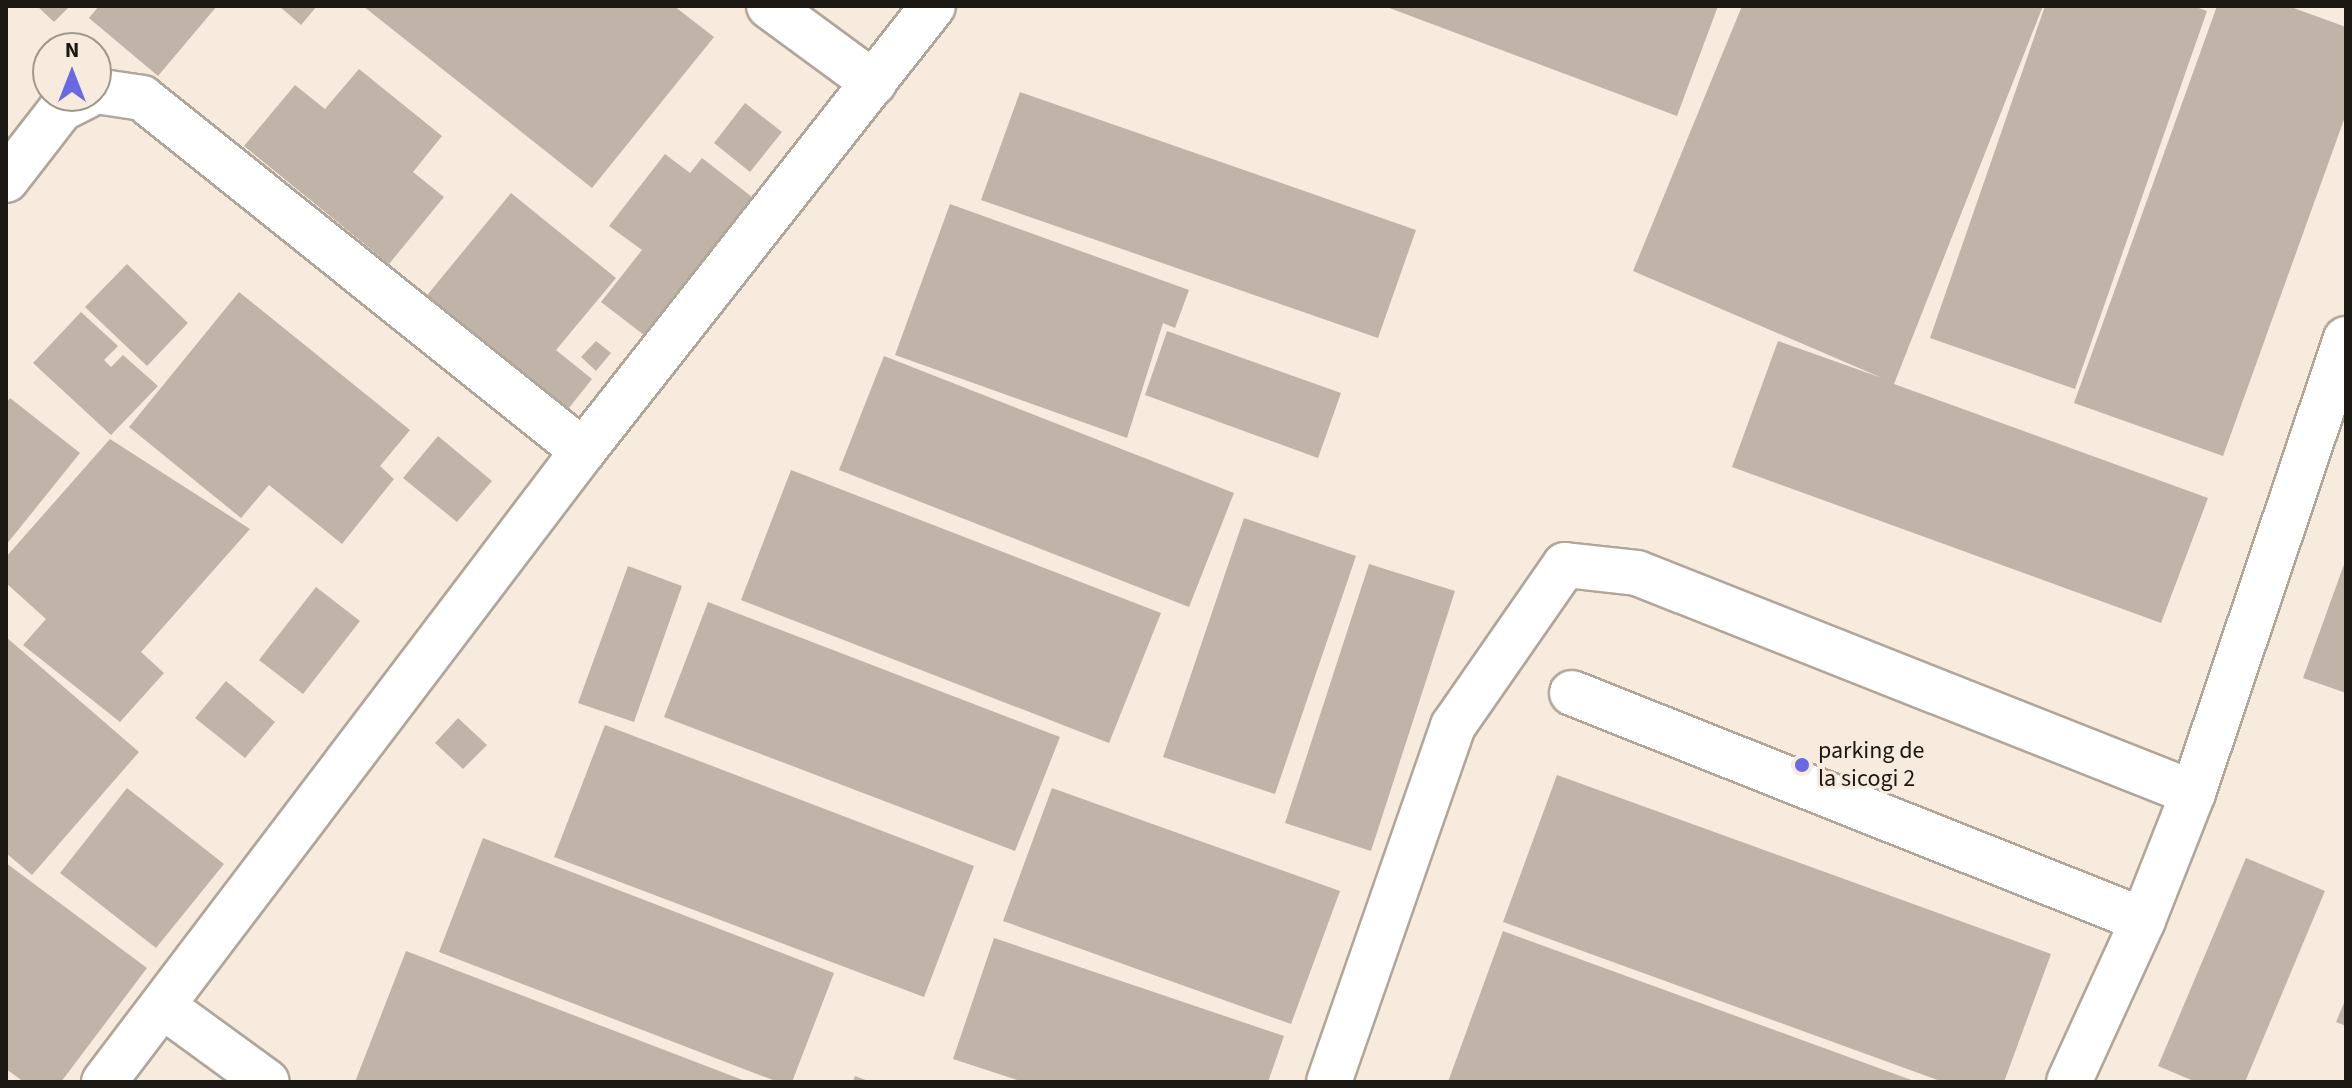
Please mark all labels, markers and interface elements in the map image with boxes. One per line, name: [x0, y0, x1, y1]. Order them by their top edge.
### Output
north arrow: [32, 32, 112, 112]
text: N: [65, 34, 79, 66]
place label: parking de la sicogi 2: [1818, 737, 1924, 793]
marker: parking de la sicogi 2: [1793, 756, 1811, 774]

